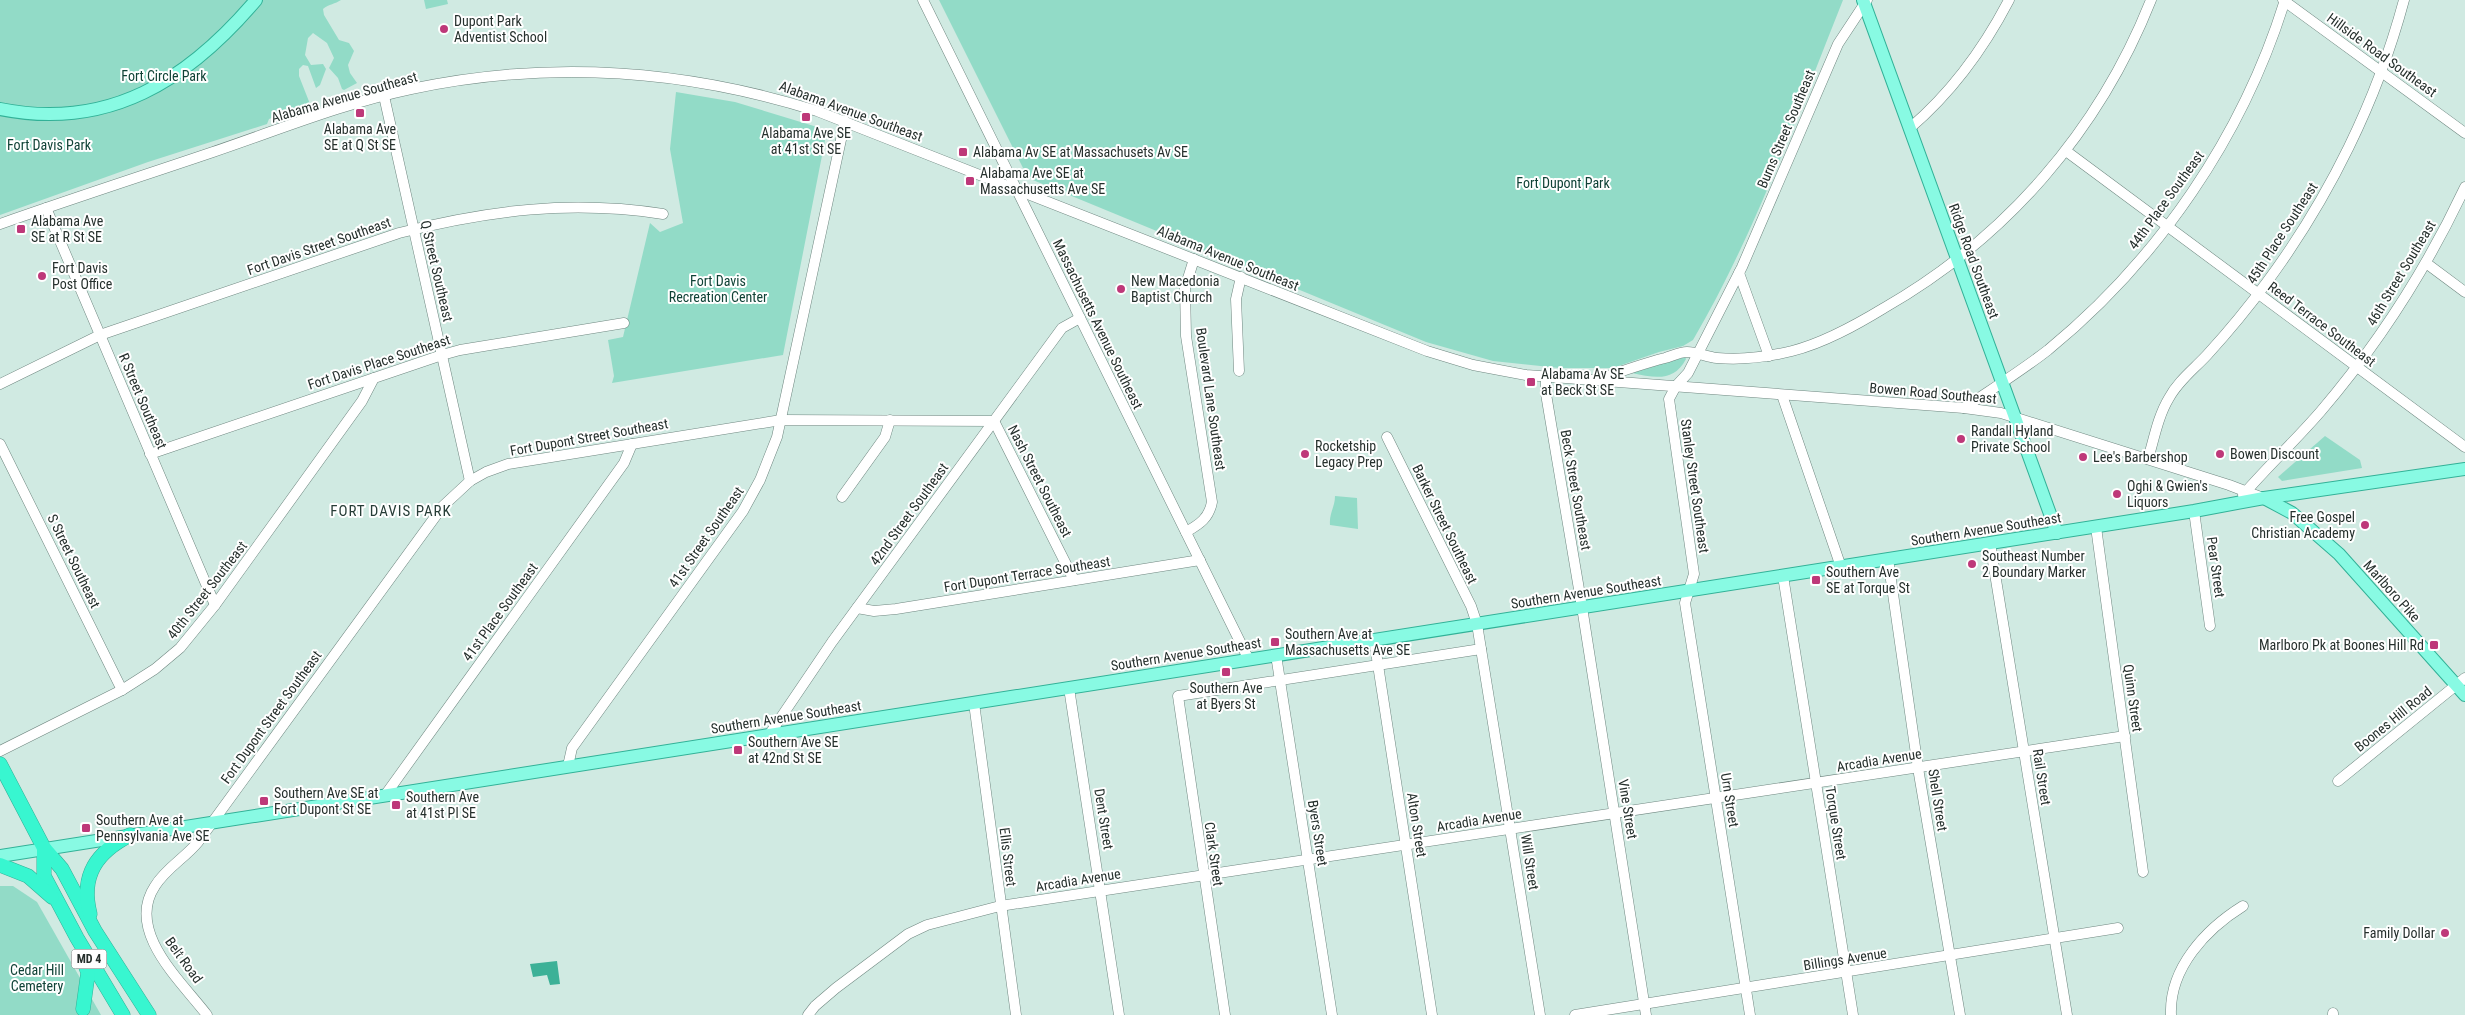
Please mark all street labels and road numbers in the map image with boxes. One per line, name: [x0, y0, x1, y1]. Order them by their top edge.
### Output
street label: Hillside Road Southeast: [2324, 10, 2440, 100]
street label: Alabama Avenue Southeast: [269, 68, 419, 126]
street label: Burns Street Southeast: [1754, 68, 1818, 190]
street label: Alabama Avenue Southeast: [777, 78, 925, 144]
street label: 44th Place Southeast: [2125, 148, 2207, 252]
street label: 45th Place Southeast: [2243, 179, 2321, 287]
street label: Ridge Road Southeast: [1946, 201, 2002, 321]
street label: Fort Davis Street Southeast: [245, 214, 393, 278]
street label: 46th Street Southeast: [2363, 218, 2439, 328]
street label: Q Street Southeast: [418, 219, 456, 323]
street label: Alabama Avenue Southeast: [1155, 222, 1301, 294]
street label: Massachusetts Avenue Southeast: [1050, 237, 1146, 411]
street label: Reed Terrace Southeast: [2265, 278, 2379, 370]
street label: Boulevard Lane Southeast: [1193, 327, 1229, 471]
street label: Fort Davis Place Southeast: [306, 331, 452, 393]
street label: R Street Southeast: [116, 351, 170, 451]
street label: Bowen Road Southeast: [1869, 379, 1997, 407]
street label: Fort Dupont Street Southeast: [509, 415, 669, 459]
street label: Stanley Street Southeast: [1678, 418, 1712, 554]
street label: Nash Street Southeast: [1005, 422, 1075, 540]
street label: Beck Street Southeast: [1558, 429, 1594, 551]
street label: 42nd Street Southeast: [867, 460, 951, 568]
street label: Barker Street Southeast: [1409, 462, 1481, 586]
street label: 41st Street Southeast: [665, 484, 747, 590]
street label: Southern Avenue Southeast: [1910, 509, 2062, 549]
street label: S Street Southeast: [44, 512, 104, 610]
street label: Pear Street: [2204, 536, 2228, 598]
street label: 40th Street Southeast: [164, 538, 250, 642]
street label: Fort Dupont Terrace Southeast: [943, 553, 1111, 595]
street label: Marlboro Pike: [2360, 557, 2424, 625]
street label: 41st Place Southeast: [459, 560, 541, 664]
street label: Southern Avenue Southeast: [1510, 572, 1662, 612]
street label: Southern Avenue Southeast: [1110, 634, 1262, 674]
street label: Fort Dupont Street Southeast: [217, 648, 325, 786]
street label: Quinn Street: [2120, 663, 2146, 733]
street label: Boones Hill Road: [2351, 683, 2435, 755]
street label: Southern Avenue Southeast: [710, 697, 862, 737]
street label: Arcadia Avenue: [1835, 745, 1923, 775]
street label: Rail Street: [2030, 748, 2054, 806]
street label: Shell Street: [1925, 768, 1951, 832]
street label: Urn Street: [1718, 772, 1742, 828]
street label: Vine Street: [1615, 778, 1641, 840]
street label: Torque Street: [1822, 785, 1850, 861]
street label: Dent Street: [1091, 787, 1117, 851]
street label: Alton Street: [1404, 792, 1430, 858]
street label: Byers Street: [1305, 799, 1331, 867]
street label: Arcadia Avenue: [1435, 805, 1523, 835]
street label: Clark Street: [1202, 821, 1226, 887]
street label: Ellis Street: [996, 827, 1020, 887]
street label: Will Street: [1518, 833, 1542, 891]
street label: Arcadia Avenue: [1034, 865, 1122, 895]
street label: Belt Road: [162, 934, 206, 986]
street label: Billings Avenue: [1802, 944, 1888, 973]
road number: MD 4: [72, 950, 106, 969]

